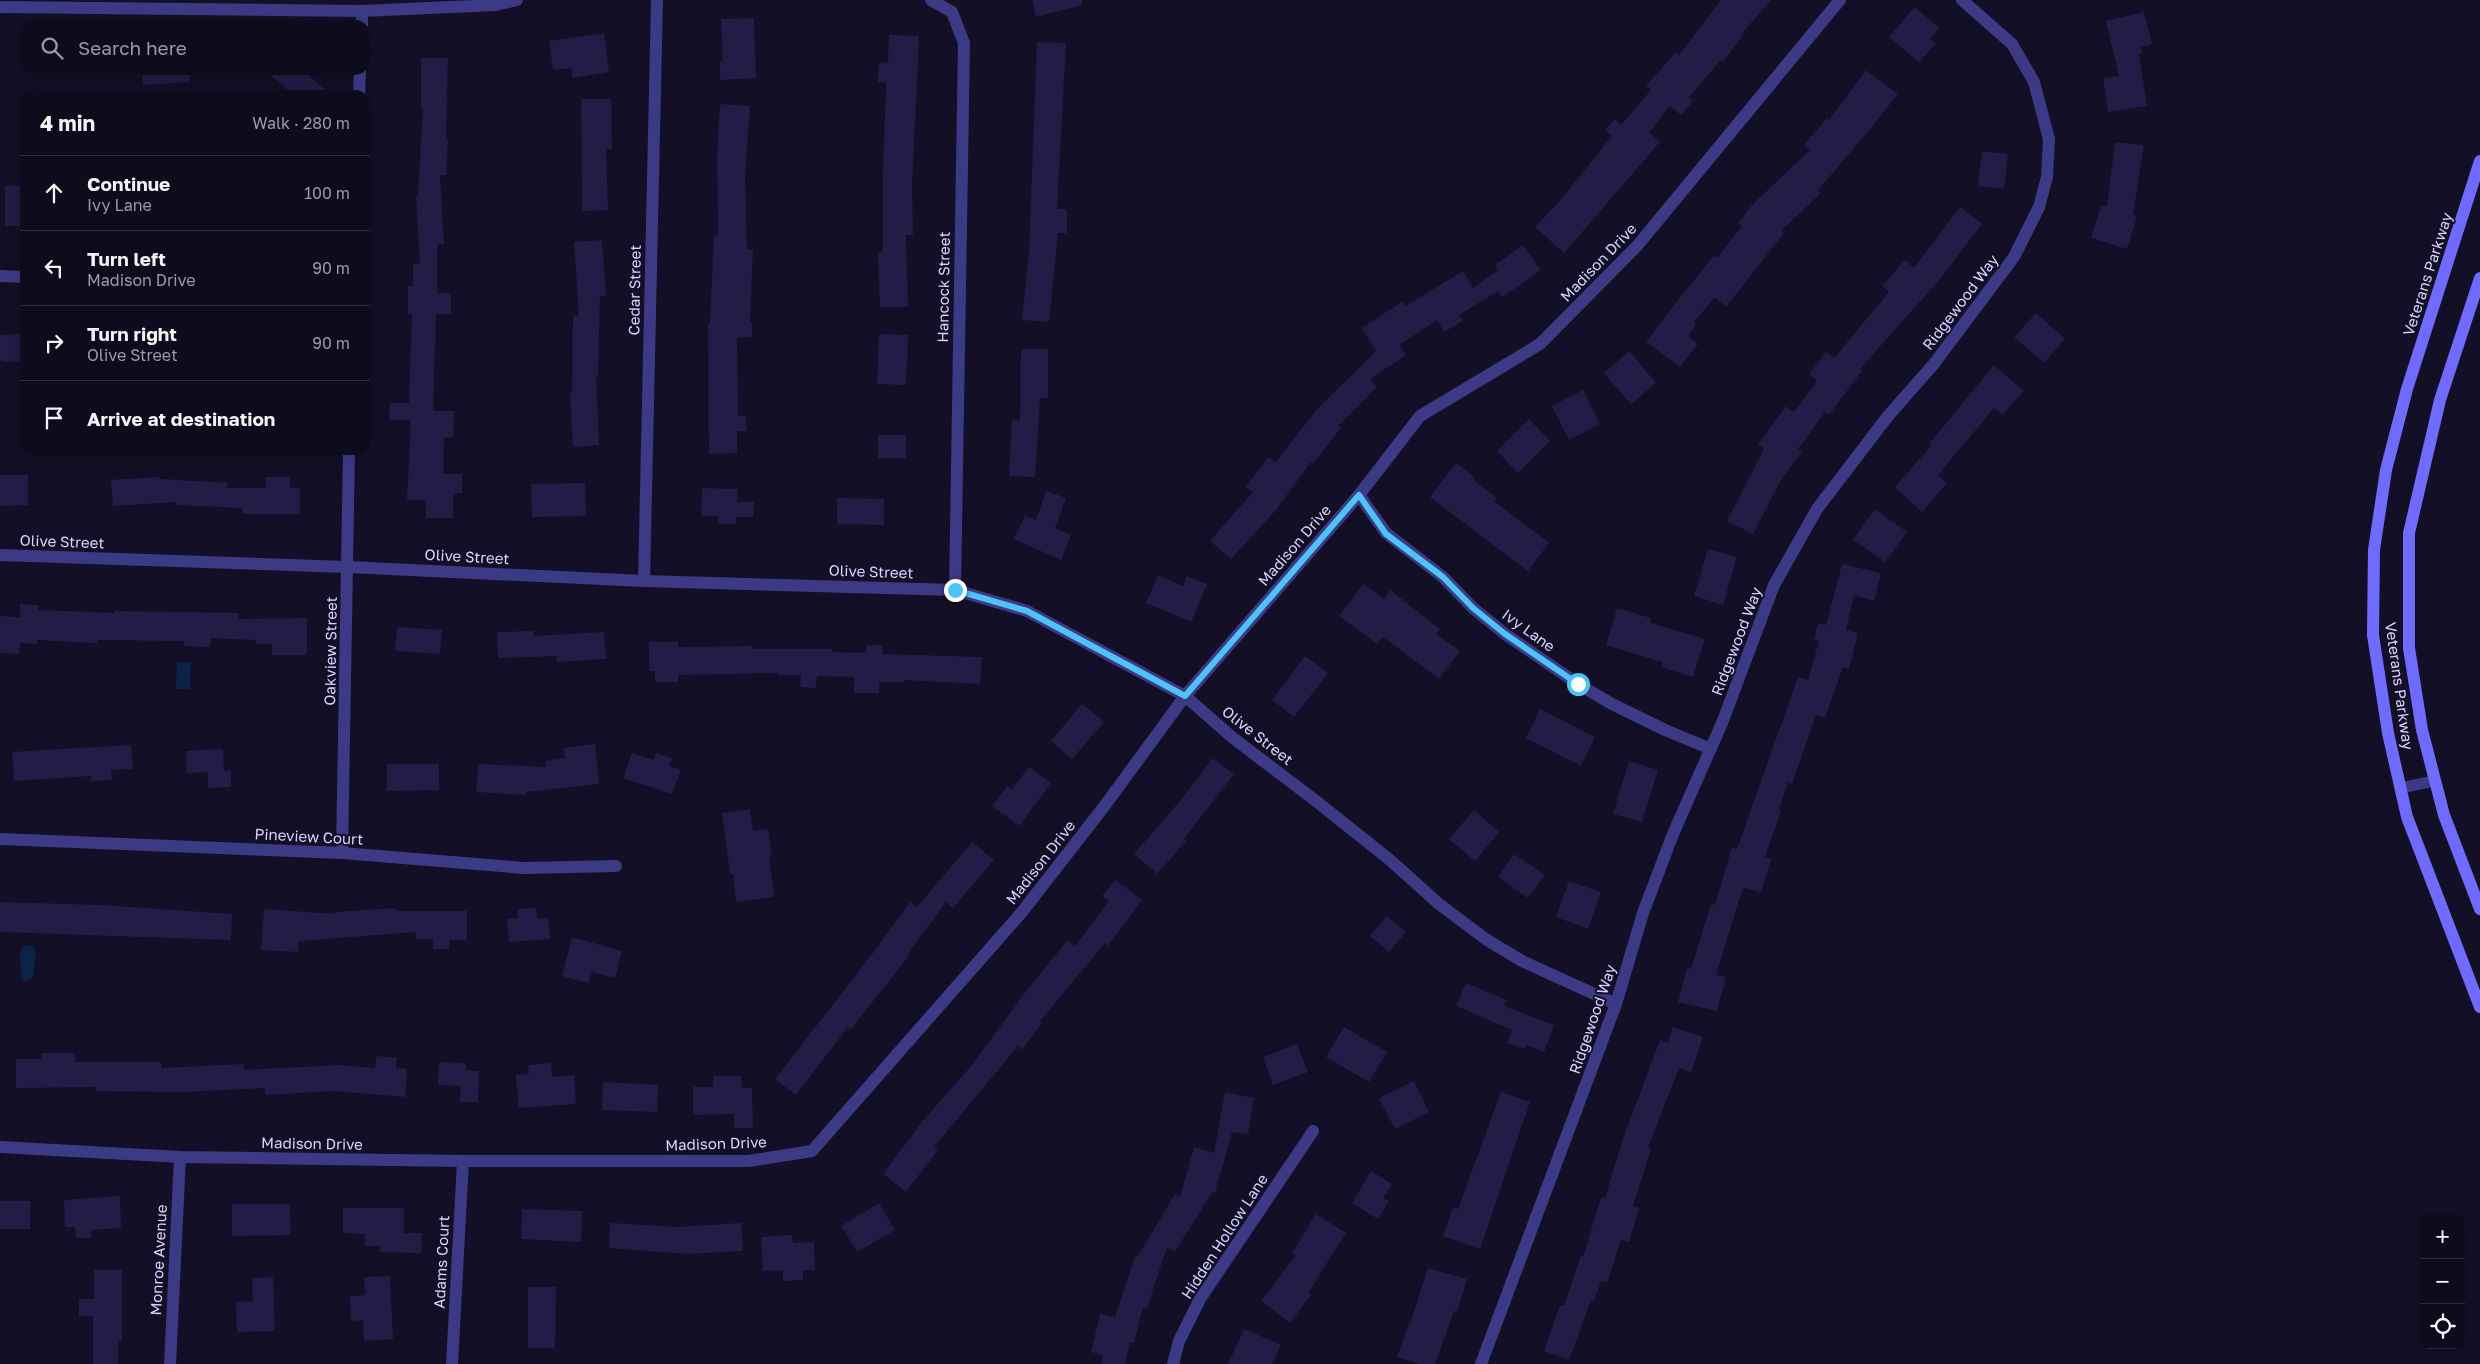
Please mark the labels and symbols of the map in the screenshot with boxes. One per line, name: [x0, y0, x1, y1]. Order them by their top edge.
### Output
street label: Veterans Parkway: [2399, 209, 2456, 338]
street label: Madison Drive: [1556, 219, 1640, 305]
street label: Hancock Street: [933, 231, 953, 343]
street label: Cedar Street: [624, 245, 644, 335]
street label: Ridgewood Way: [1918, 250, 2002, 353]
street label: Madison Drive: [1254, 500, 1334, 589]
street label: Olive Street: [19, 531, 105, 551]
street label: Olive Street: [424, 545, 510, 567]
street label: Olive Street: [828, 561, 914, 581]
route end: [944, 579, 967, 602]
street label: Ridgewood Way: [1707, 584, 1765, 698]
street label: Oakview Street: [320, 596, 340, 706]
street label: Ivy Lane: [1499, 605, 1559, 655]
street label: Veterans Parkway: [2382, 621, 2418, 752]
route start: [1567, 673, 1590, 696]
street label: Olive Street: [1219, 702, 1297, 768]
street label: Madison Drive: [1002, 816, 1079, 908]
street label: Pineview Court: [254, 824, 364, 848]
street label: Ridgewood Way: [1565, 961, 1619, 1076]
street label: Madison Drive: [665, 1132, 767, 1154]
street label: Madison Drive: [261, 1133, 363, 1153]
street label: Hidden Hollow Lane: [1177, 1170, 1271, 1302]
street label: Monroe Avenue: [146, 1204, 170, 1316]
street label: Adams Court: [430, 1215, 452, 1309]

